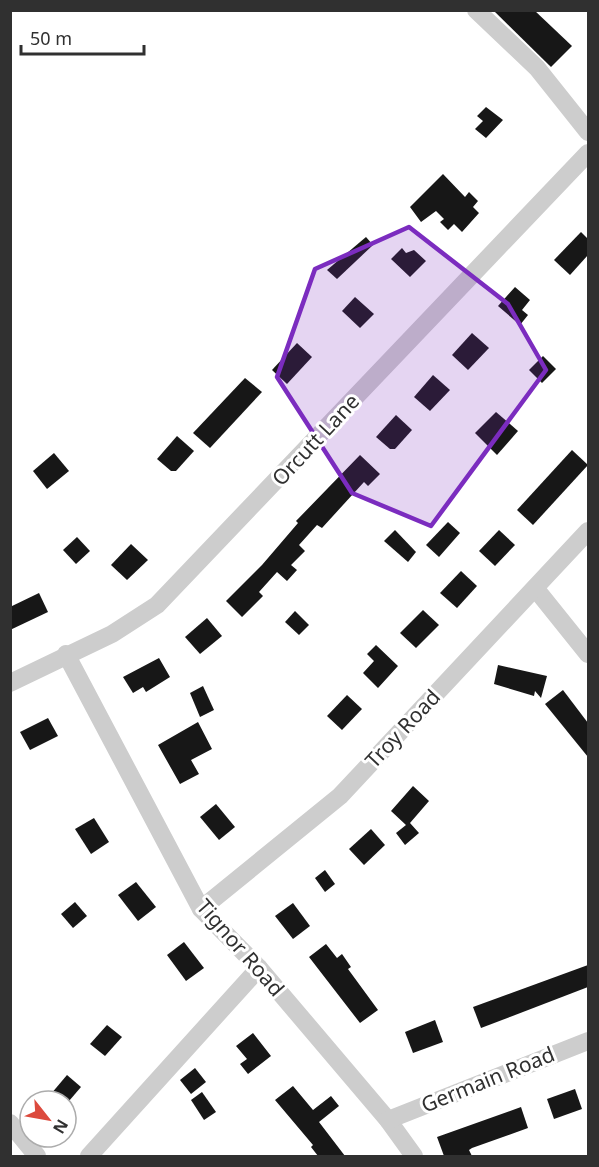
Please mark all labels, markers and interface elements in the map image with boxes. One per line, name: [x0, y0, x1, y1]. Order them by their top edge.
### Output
scale bar: [21, 18, 144, 56]
text: 50 m: [30, 26, 72, 50]
street label: Orcutt Lane: [265, 387, 365, 491]
street label: Troy Road: [359, 683, 446, 774]
street label: Tignor Road: [191, 893, 291, 1002]
street label: Germain Road: [417, 1040, 558, 1119]
north arrow: [18, 1089, 78, 1149]
text: N: [48, 1115, 74, 1138]

